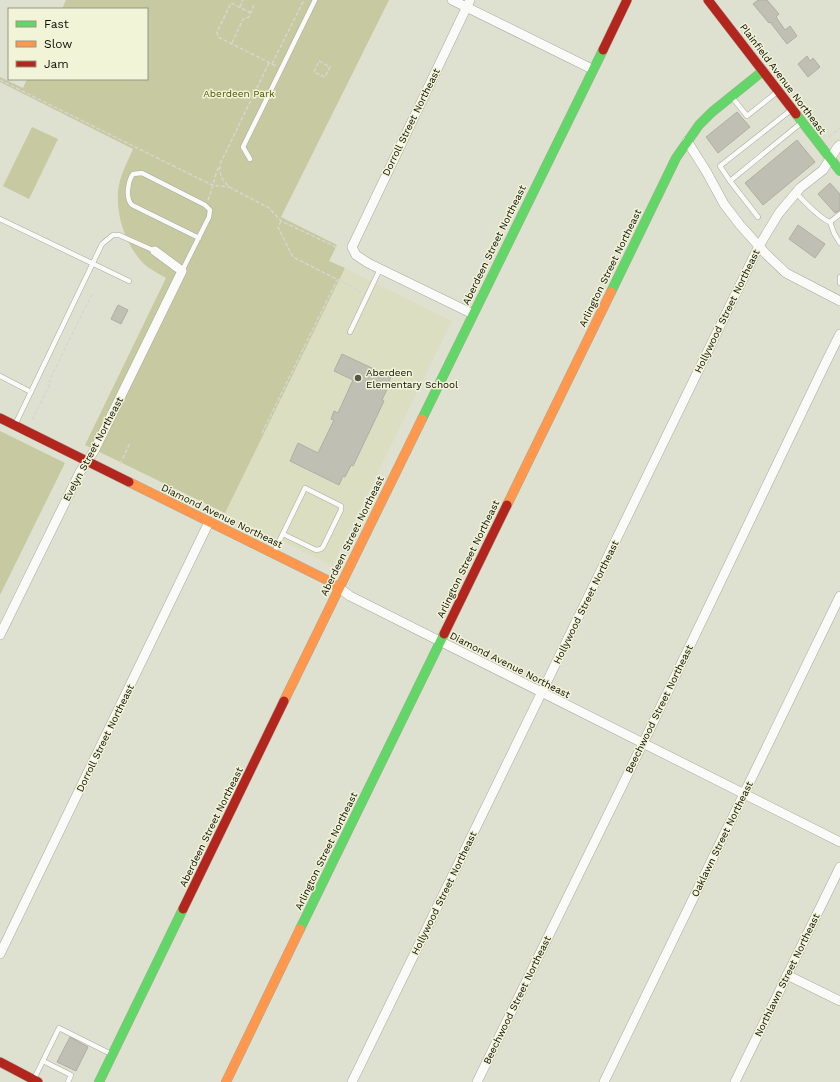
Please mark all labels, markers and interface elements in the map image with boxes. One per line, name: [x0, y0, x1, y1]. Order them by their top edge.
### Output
legend: [8, 8, 148, 80]
text: Fast: [44, 17, 69, 31]
street label: Plainfield Avenue Northeast: [738, 22, 829, 137]
text: Slow: [44, 37, 72, 51]
text: Jam: [44, 57, 69, 71]
street label: Dorroll Street Northeast: [380, 66, 442, 178]
park label: Aberdeen Park: [203, 88, 275, 99]
street label: Aberdeen Street Northeast: [460, 183, 528, 307]
street label: Arlington Street Northeast: [577, 207, 644, 329]
street label: Hollywood Street Northeast: [692, 247, 762, 375]
place label: Aberdeen Elementary School: [366, 367, 458, 390]
marker: Aberdeen Elementary School: [353, 373, 363, 383]
street label: Evelyn Street Northeast: [61, 394, 126, 503]
street label: Aberdeen Street Northeast: [318, 474, 386, 598]
street label: Diamond Avenue Northeast: [160, 482, 285, 551]
street label: Arlington Street Northeast: [435, 498, 502, 620]
street label: Hollywood Street Northeast: [551, 538, 621, 666]
street label: Diamond Avenue Northeast: [448, 630, 573, 701]
street label: Beechwood Street Northeast: [623, 642, 695, 775]
street label: Dorroll Street Northeast: [74, 682, 136, 794]
street label: Aberdeen Street Northeast: [177, 765, 245, 889]
street label: Oaklawn Street Northeast: [689, 779, 755, 899]
street label: Arlington Street Northeast: [293, 790, 360, 912]
street label: Hollywood Street Northeast: [409, 829, 479, 957]
street label: Northlawn Street Northeast: [752, 911, 822, 1038]
street label: Beechwood Street Northeast: [481, 933, 553, 1066]

